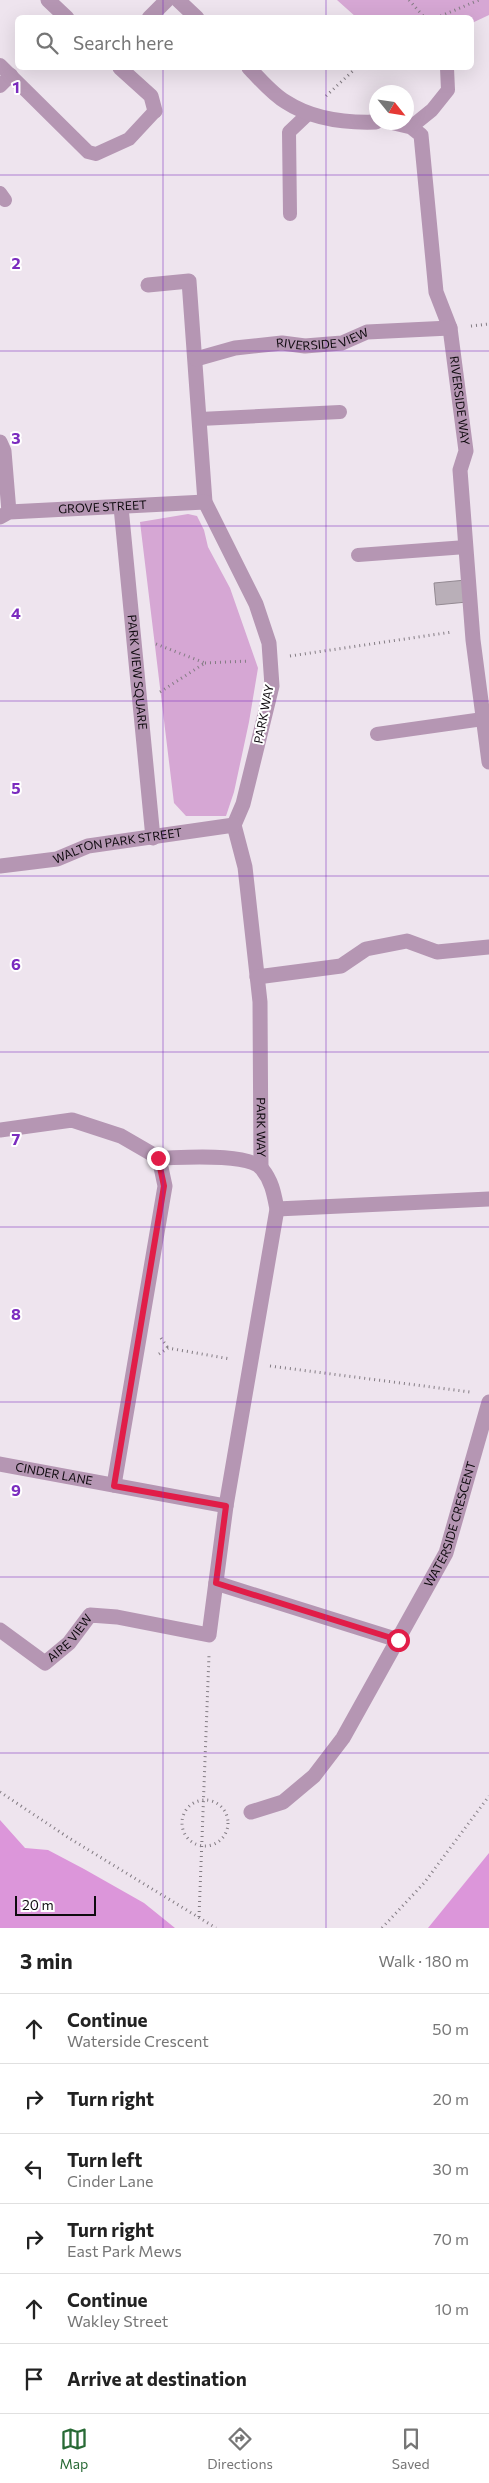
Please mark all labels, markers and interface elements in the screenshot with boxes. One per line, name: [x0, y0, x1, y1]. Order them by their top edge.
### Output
search box: [15, 15, 474, 70]
icon: search: [33, 29, 61, 57]
text: Search here: [73, 31, 173, 54]
text: 1: [12, 77, 20, 96]
north arrow: [369, 85, 414, 130]
text: 2: [11, 253, 21, 272]
street label: RIVERSIDE VIEW: [275, 324, 370, 352]
street label: RIVERSIDE WAY: [448, 355, 473, 446]
text: 3: [11, 428, 21, 447]
street label: GROVE STREET: [58, 497, 147, 515]
text: 4: [11, 603, 21, 622]
street label: PARK VIEW SQUARE: [125, 614, 150, 730]
street label: PARK WAY: [250, 683, 276, 745]
text: 5: [11, 778, 21, 797]
street label: WALTON PARK STREET: [51, 825, 183, 866]
text: 6: [11, 954, 21, 973]
street label: PARK WAY: [255, 1097, 269, 1158]
text: 7: [12, 1129, 21, 1148]
route end: [147, 1147, 170, 1170]
text: 8: [11, 1304, 21, 1323]
street label: CINDER LANE: [14, 1459, 94, 1487]
street label: WATERSIDE CRESCENT: [421, 1459, 478, 1589]
text: 9: [11, 1480, 21, 1499]
street label: AIRE VIEW: [44, 1611, 94, 1664]
route start: [387, 1629, 410, 1652]
scale bar: [15, 1893, 96, 1916]
text: 20 m: [22, 1896, 54, 1913]
text: 3 min: [20, 1948, 73, 1973]
text: Walk · 180 m: [379, 1951, 469, 1970]
text: Continue: [67, 2008, 147, 2031]
icon: ahead: [20, 2015, 48, 2043]
text: 50 m: [432, 2019, 469, 2038]
text: Waterside Crescent: [67, 2031, 209, 2050]
icon: right: [20, 2085, 48, 2113]
text: Turn right: [67, 2087, 154, 2110]
text: 20 m: [433, 2089, 469, 2108]
text: Turn left: [67, 2148, 142, 2171]
icon: left: [20, 2155, 48, 2183]
text: 30 m: [432, 2159, 469, 2178]
text: Cinder Lane: [67, 2171, 154, 2190]
text: Turn right: [67, 2218, 154, 2241]
icon: right: [20, 2225, 48, 2253]
text: 70 m: [433, 2229, 469, 2248]
text: East Park Mews: [67, 2241, 182, 2260]
text: Continue: [67, 2288, 147, 2311]
icon: ahead: [20, 2295, 48, 2323]
text: 10 m: [435, 2299, 469, 2318]
text: Wakley Street: [67, 2311, 168, 2330]
icon: arrive: [20, 2365, 48, 2393]
text: Arrive at destination: [67, 2367, 247, 2390]
tab: Map: [59, 2425, 88, 2472]
tab: Directions: [207, 2425, 273, 2472]
tab: Saved: [392, 2425, 430, 2472]

